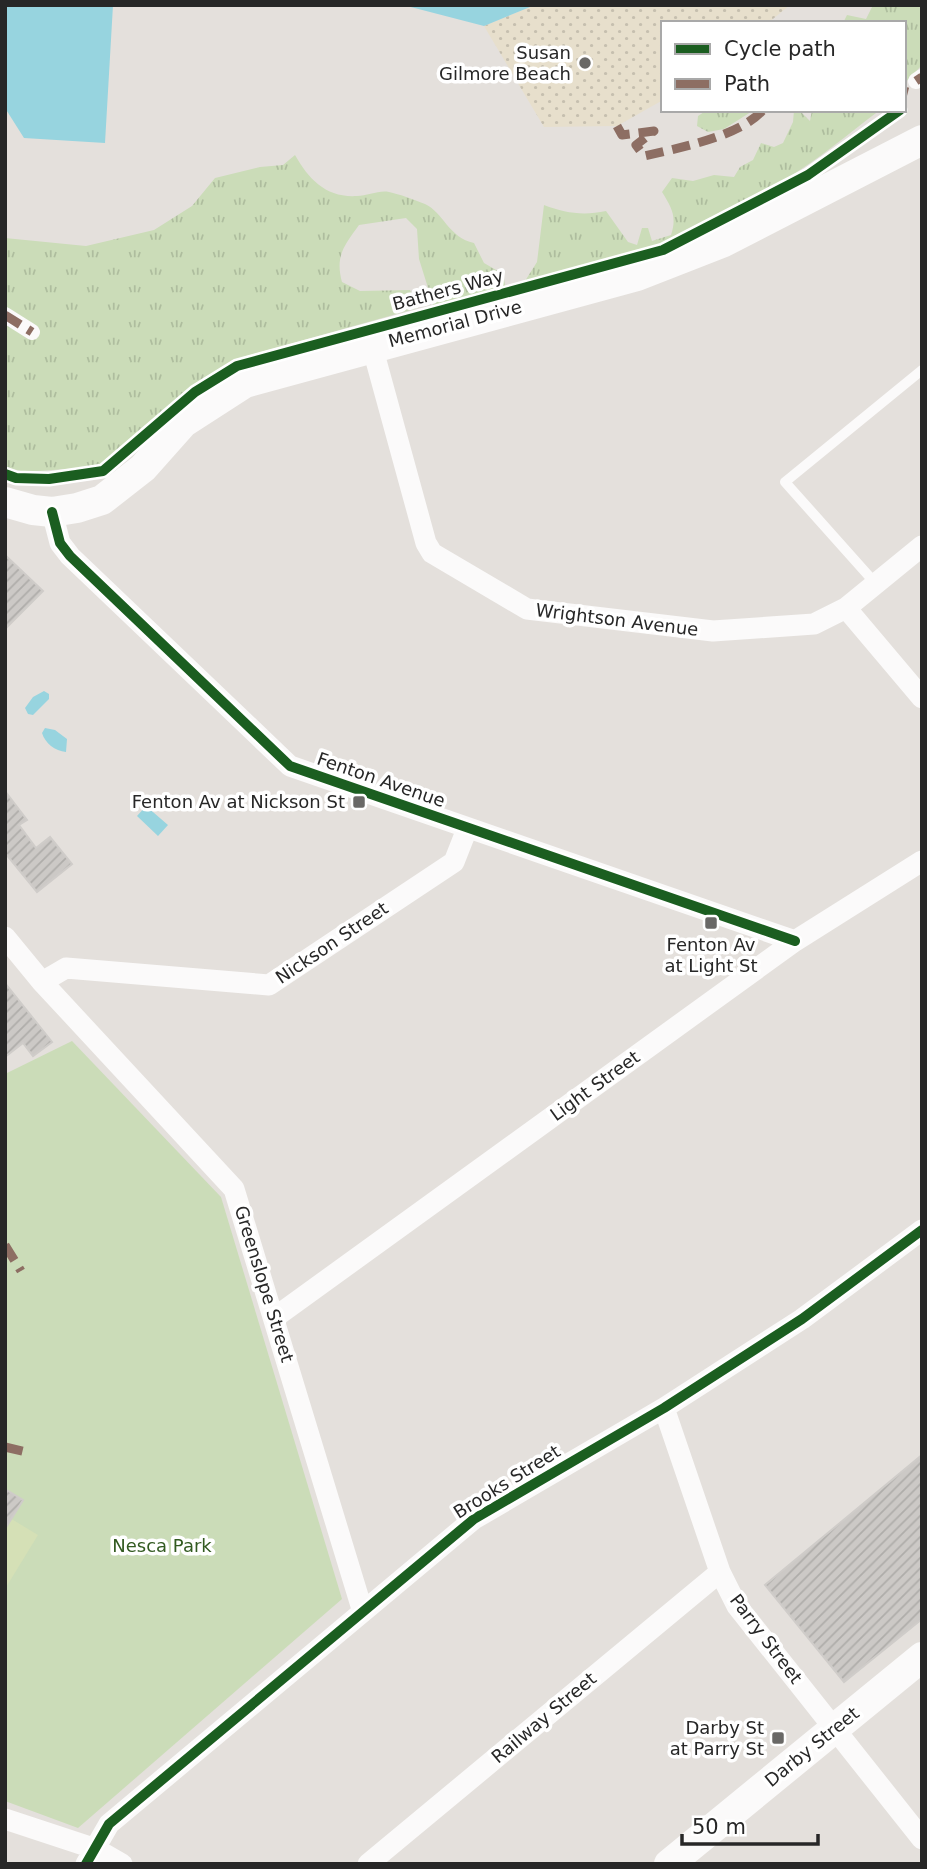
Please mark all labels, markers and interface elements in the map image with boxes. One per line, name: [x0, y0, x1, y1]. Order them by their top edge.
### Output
legend: [661, 21, 906, 112]
text: Cycle path: [724, 37, 836, 61]
place label: Susan Gilmore Beach: [439, 42, 571, 84]
marker: Susan Gilmore Beach: [577, 55, 593, 71]
text: Path: [724, 72, 770, 96]
street label: Bathers Way: [390, 265, 506, 314]
street label: Memorial Drive: [386, 296, 524, 351]
street label: Wrightson Avenue: [535, 599, 700, 640]
street label: Fenton Avenue: [314, 748, 448, 811]
place label: Fenton Av at Nickson St: [132, 791, 345, 812]
marker: Fenton Av at Nickson St: [351, 794, 367, 810]
street label: Nickson Street: [272, 897, 392, 988]
marker: Fenton Av at Light St: [703, 915, 719, 931]
place label: Fenton Av at Light St: [665, 934, 757, 976]
street label: Light Street: [546, 1046, 643, 1125]
street label: Greenslope Street: [231, 1203, 298, 1365]
street label: Brooks Street: [450, 1440, 564, 1523]
park label: Nesca Park: [112, 1535, 212, 1556]
street label: Parry Street: [726, 1590, 807, 1688]
street label: Railway Street: [487, 1668, 600, 1767]
street label: Darby Street: [760, 1702, 863, 1791]
place label: Darby St at Parry St: [670, 1717, 764, 1759]
marker: Darby St at Parry St: [770, 1730, 786, 1746]
scale bar: [682, 1802, 818, 1846]
text: 50 m: [692, 1815, 746, 1839]

